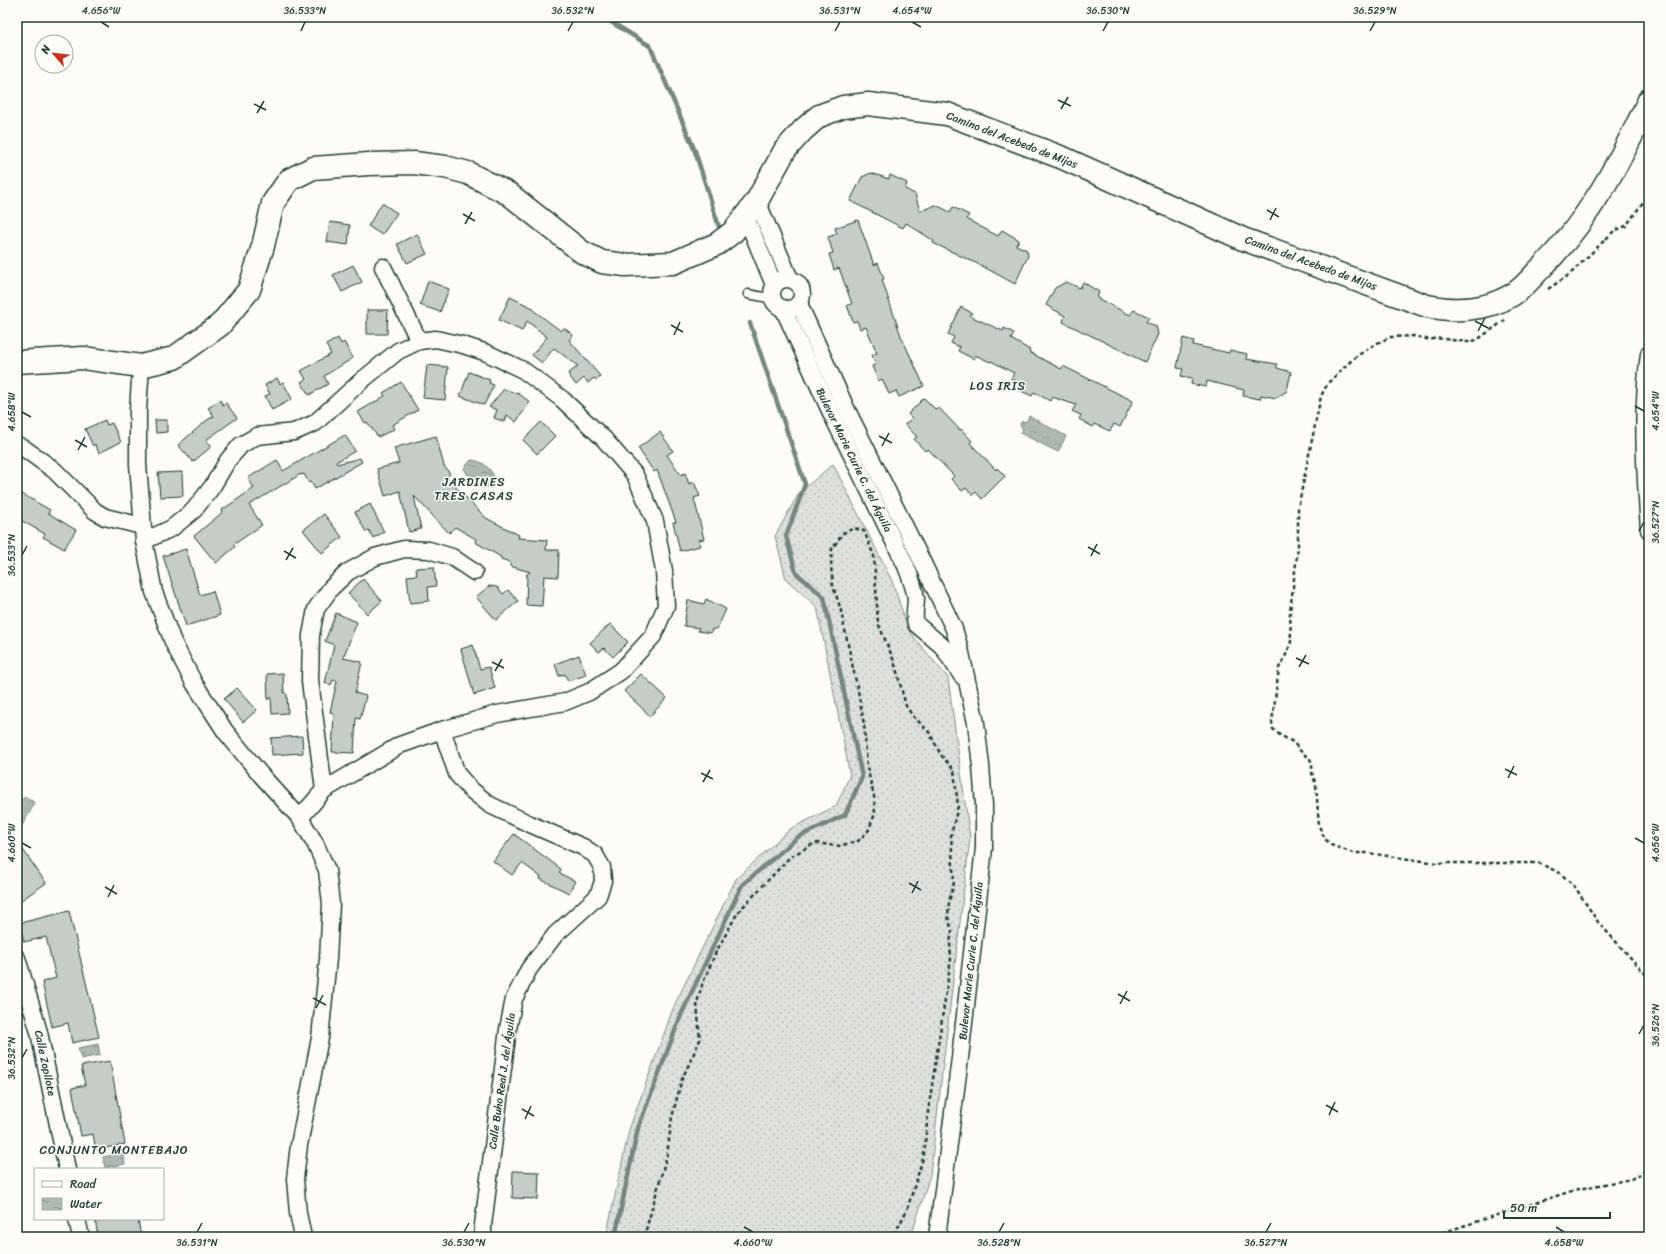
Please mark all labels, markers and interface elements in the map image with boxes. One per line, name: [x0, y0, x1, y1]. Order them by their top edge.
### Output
text: 4.656°W: [82, 2, 121, 20]
text: 36.533°N: [284, 2, 326, 20]
text: 36.532°N: [552, 2, 594, 20]
text: 36.531°N: [819, 2, 861, 20]
text: 4.654°W: [892, 2, 932, 20]
text: 36.530°N: [1086, 2, 1130, 20]
text: 36.529°N: [1353, 2, 1397, 20]
north arrow: [34, 34, 74, 74]
text: N: [35, 41, 56, 58]
street label: Camino del Acebedo de Mijas: [944, 106, 1081, 174]
street label: Camino del Acebedo de Mijas: [1242, 230, 1381, 296]
district label: LOS IRIS: [970, 375, 1026, 397]
street label: Bulevar Marie Curie C. del Águila: [811, 384, 898, 536]
text: 4.654°W: [1647, 391, 1665, 431]
text: 4.658°W: [3, 392, 21, 432]
district label: JARDINES TRES CASAS: [434, 471, 514, 507]
text: 36.527°N: [1647, 500, 1665, 544]
text: 36.533°N: [3, 534, 21, 576]
text: 4.660°W: [3, 823, 21, 862]
text: 4.656°W: [1647, 823, 1665, 862]
street label: Bulevar Marie Curie C. del Águila: [953, 881, 989, 1041]
text: 36.526°N: [1647, 1003, 1665, 1046]
street label: Calle Buho Real J. del Águila: [483, 1011, 521, 1150]
street label: Calle Zopilote: [29, 1028, 61, 1098]
text: 36.532°N: [3, 1037, 21, 1079]
district label: CONJUNTO MONTEBAJO: [39, 1139, 189, 1161]
legend: [34, 1168, 164, 1220]
text: Road: [70, 1173, 97, 1195]
text: Water: [70, 1193, 103, 1215]
scale bar: [1504, 1194, 1610, 1220]
text: 50 m: [1510, 1197, 1537, 1219]
text: 36.531°N: [176, 1234, 218, 1252]
text: 36.530°N: [442, 1234, 486, 1252]
text: 4.660°W: [734, 1234, 773, 1252]
text: 36.528°N: [977, 1234, 1021, 1252]
text: 36.527°N: [1245, 1234, 1288, 1252]
text: 4.658°W: [1544, 1234, 1584, 1252]

